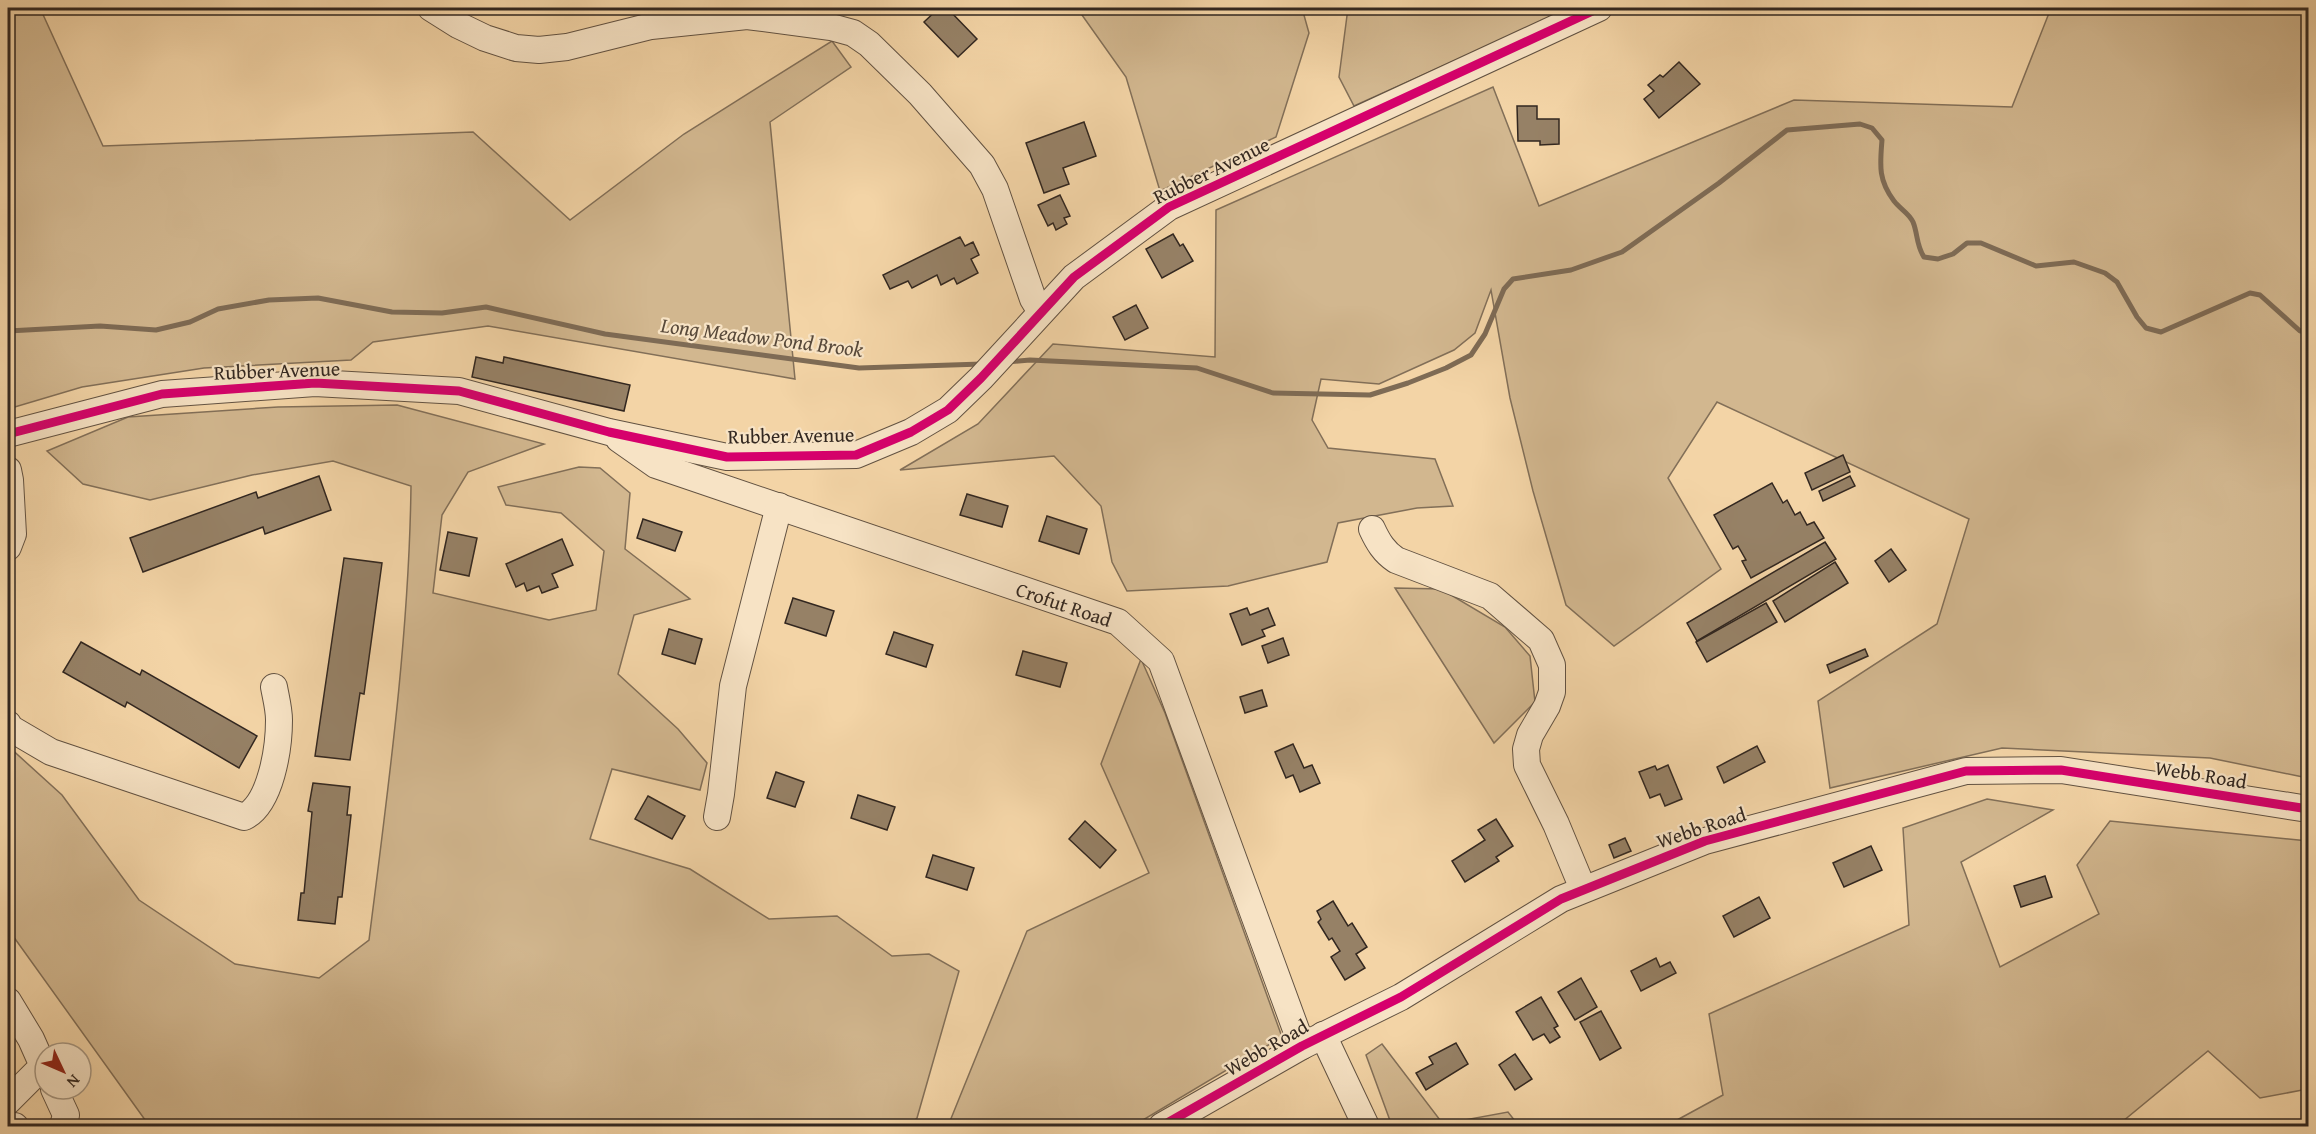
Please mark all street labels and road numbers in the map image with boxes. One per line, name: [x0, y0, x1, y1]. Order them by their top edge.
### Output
street label: Rubber Avenue: [1148, 129, 1274, 211]
street label: Rubber Avenue: [213, 353, 341, 387]
street label: Rubber Avenue: [727, 419, 855, 451]
street label: Crofut Road: [1012, 574, 1116, 634]
street label: Webb Road: [2153, 752, 2249, 796]
street label: Webb Road: [1653, 799, 1750, 855]
street label: Webb Road: [1219, 1011, 1314, 1083]

